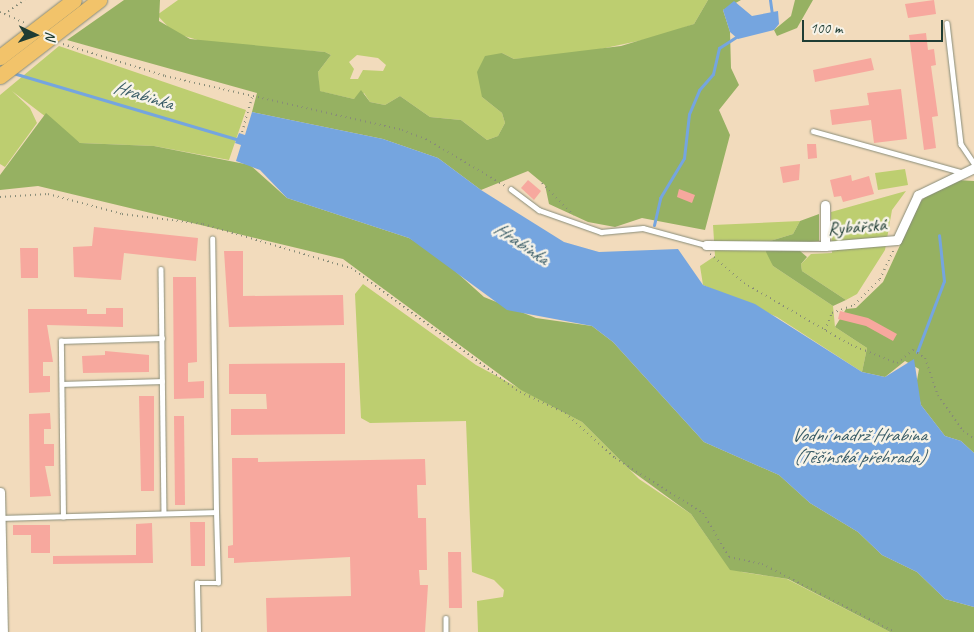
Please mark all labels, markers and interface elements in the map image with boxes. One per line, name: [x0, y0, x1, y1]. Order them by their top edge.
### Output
north arrow: [10, 10, 60, 60]
scale bar: [804, 10, 945, 42]
text: 100 m: [810, 19, 842, 38]
text: N: [42, 31, 59, 41]
water label: Hrabinka: [111, 76, 175, 116]
street label: Rybářská: [827, 214, 887, 240]
water label: Hrabinka: [489, 218, 553, 270]
water label: Vodní nádrž Hrabina (Těšínská přehrada): [791, 425, 927, 469]

